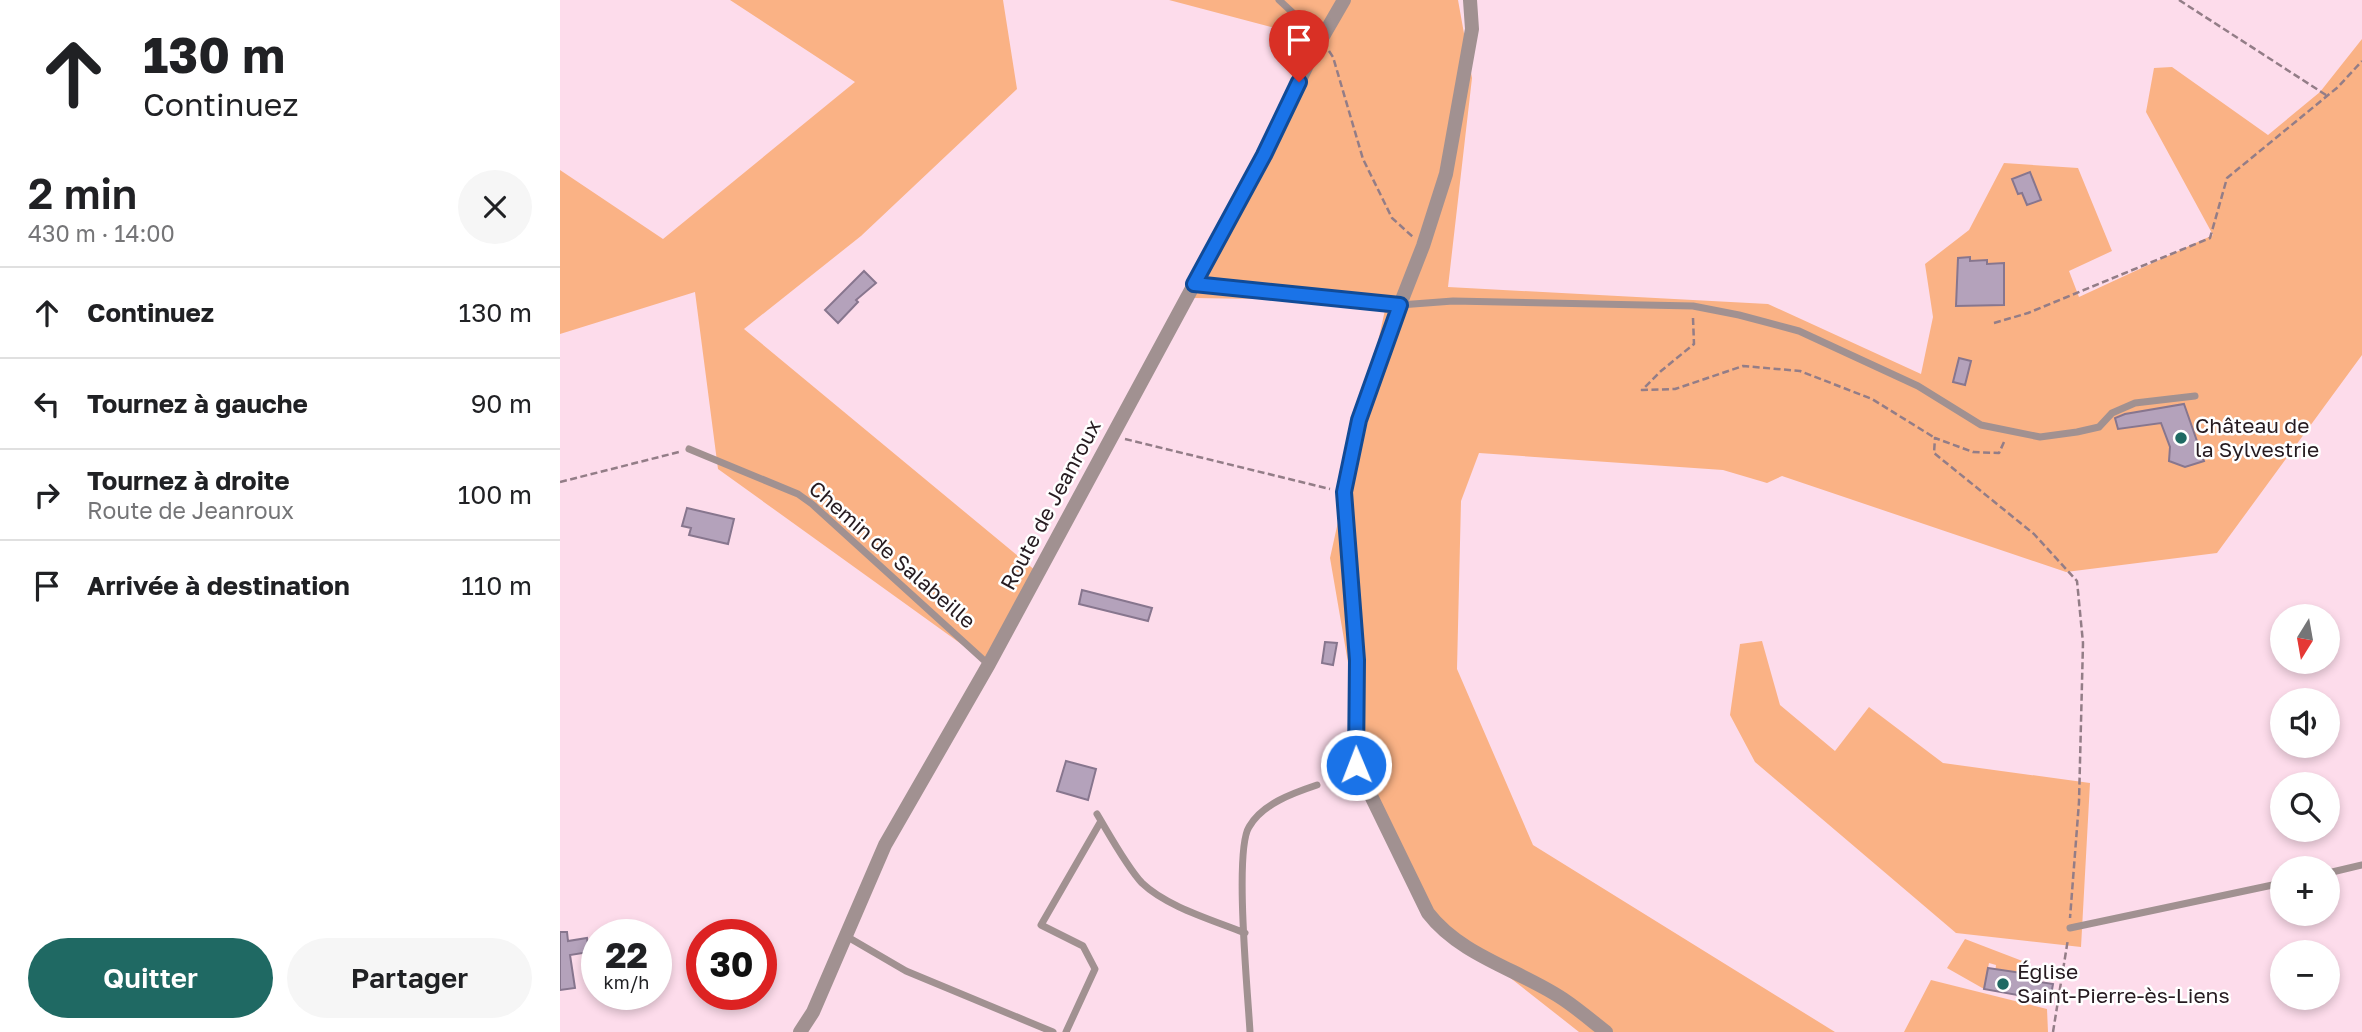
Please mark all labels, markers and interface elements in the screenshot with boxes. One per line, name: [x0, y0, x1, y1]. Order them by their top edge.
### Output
pin: [1269, 10, 1329, 82]
icon: arrive: [1280, 21, 1318, 59]
text: 130 m: [143, 25, 285, 84]
icon: ahead: [28, 28, 119, 119]
text: Continuez: [143, 85, 299, 123]
text: 2 min: [28, 168, 137, 218]
button: close: [458, 170, 532, 244]
text: 430 m · 14:00: [28, 219, 175, 247]
icon: ahead: [28, 294, 66, 332]
text: Continuez: [87, 297, 214, 328]
text: 130 m: [459, 297, 532, 328]
icon: left: [28, 385, 66, 423]
text: Tournez à gauche: [87, 388, 308, 419]
text: 90 m: [471, 388, 532, 419]
place label: Château de la Sylvestrie: [2195, 412, 2319, 462]
street label: Route de Jeanroux: [994, 415, 1106, 594]
marker: Château de la Sylvestrie: [2173, 430, 2189, 446]
text: Tournez à droite: [87, 465, 290, 496]
street label: Chemin de Salabeille: [804, 475, 981, 634]
icon: right: [28, 476, 66, 514]
text: 100 m: [458, 479, 532, 510]
text: Route de Jeanroux: [87, 496, 294, 524]
icon: arrive: [28, 567, 66, 605]
text: Arrivée à destination: [87, 570, 350, 601]
text: 110 m: [461, 570, 532, 601]
north arrow: [2270, 604, 2340, 674]
map controls: [2270, 604, 2340, 1010]
button: sound: [2270, 688, 2340, 758]
position arrow: [1319, 728, 1393, 802]
button: search: [2270, 772, 2340, 842]
button: +: [2270, 856, 2340, 926]
speed limit sign: 30: [686, 919, 777, 1010]
text: 22: [605, 934, 648, 976]
button: Quitter: [28, 938, 273, 1018]
button: Partager: [287, 938, 532, 1018]
button: −: [2270, 940, 2340, 1010]
place label: Église Saint-Pierre-ès-Liens: [2017, 958, 2230, 1008]
text: km/h: [604, 971, 649, 993]
marker: Église Saint-Pierre-ès-Liens: [1995, 976, 2011, 992]

